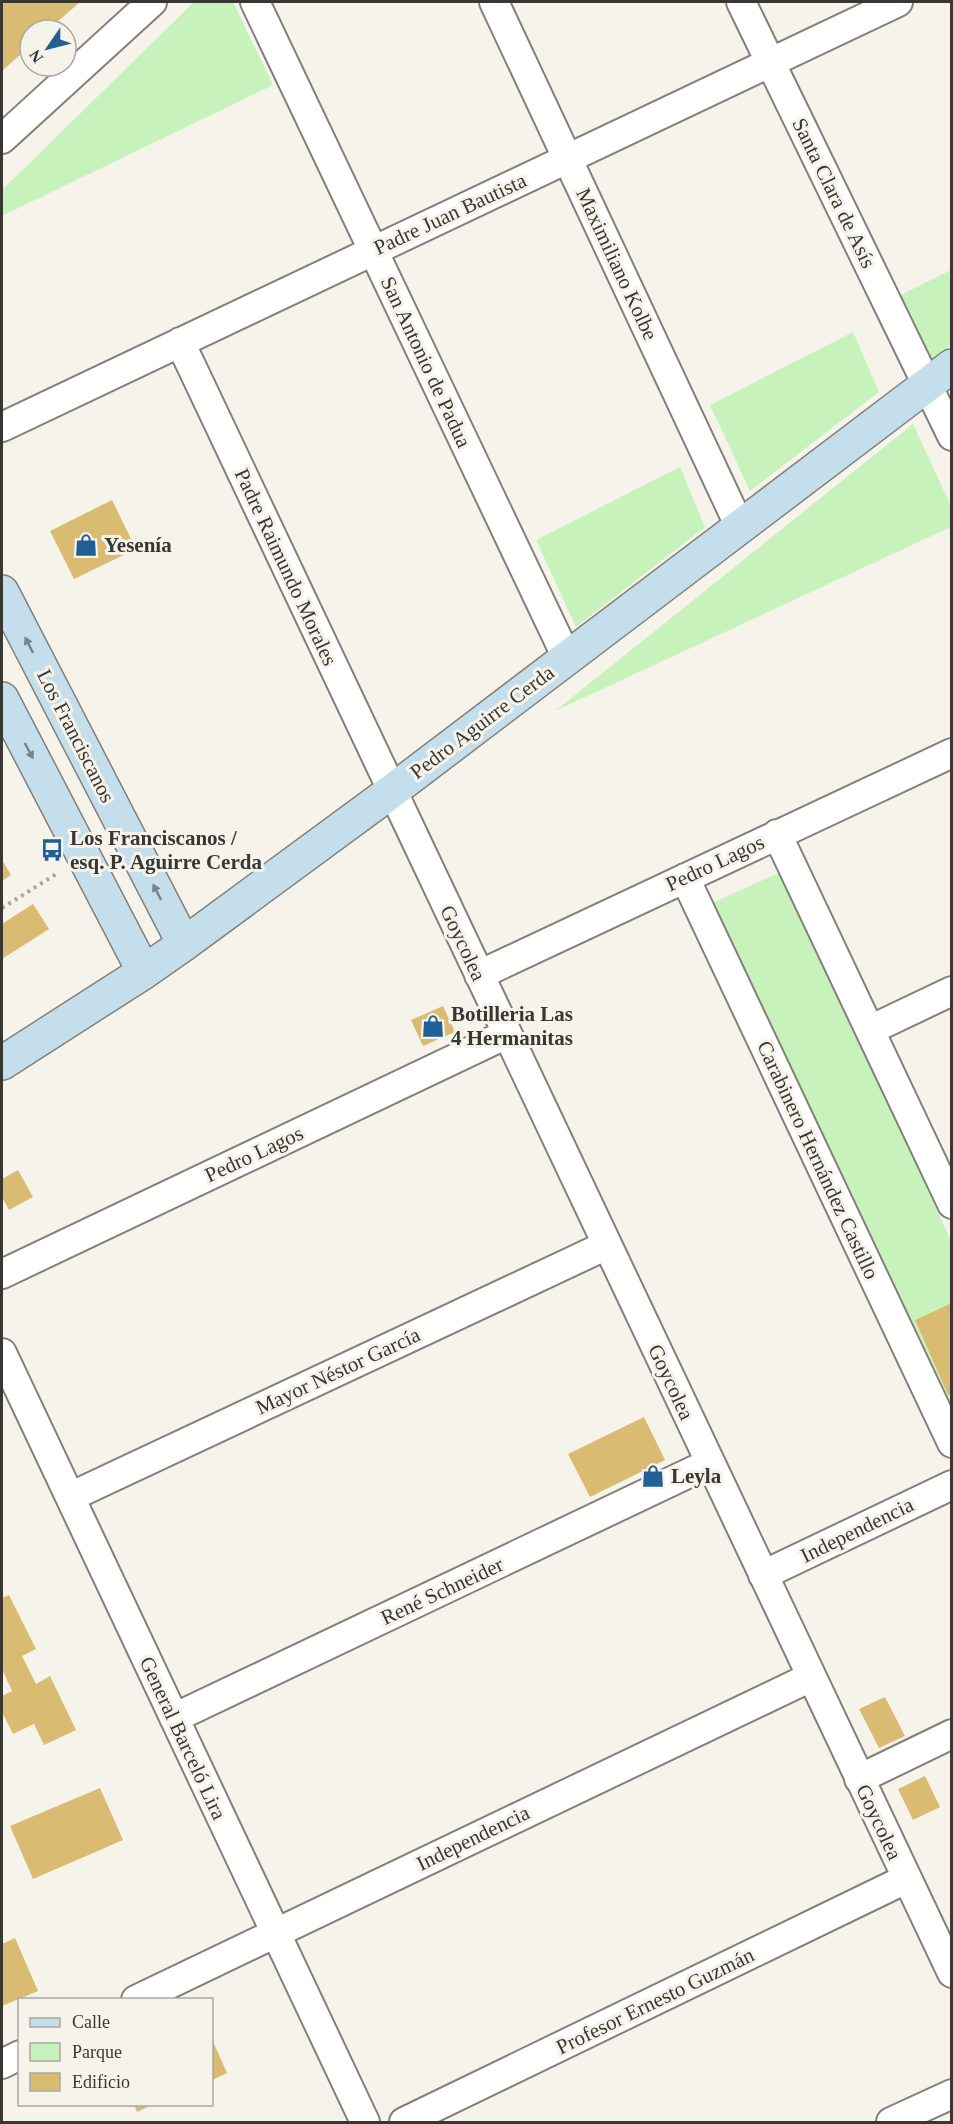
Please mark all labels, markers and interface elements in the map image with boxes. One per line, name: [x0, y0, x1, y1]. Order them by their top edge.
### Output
north arrow: [18, 18, 78, 78]
text: N: [26, 46, 46, 66]
street label: Santa Clara de Asís: [787, 114, 881, 272]
street label: Padre Juan Bautista: [370, 168, 531, 260]
street label: Maximiliano Kolbe: [571, 184, 663, 344]
street label: San Antonio de Padua: [376, 273, 476, 452]
street label: Padre Raimundo Morales: [230, 465, 342, 669]
shop icon: Yesenía: [73, 532, 99, 558]
place label: Yesenía: [104, 533, 172, 557]
one-way arrow: [24, 636, 33, 653]
street label: Pedro Aguirre Cerda: [405, 660, 559, 784]
street label: Los Franciscanos: [32, 665, 120, 807]
one-way arrow: [23, 742, 33, 760]
place label: Los Franciscanos / esq. P. Aguirre Cerda: [70, 826, 262, 874]
street label: Pedro Lagos: [662, 830, 768, 896]
bus stop icon: Los Franciscanos / esq. P. Aguirre Cerda: [39, 837, 65, 863]
one-way arrow: [152, 884, 162, 901]
street label: Goycolea: [435, 901, 491, 985]
place label: Botilleria Las 4 Hermanitas: [451, 1002, 573, 1050]
shop icon: Botilleria Las 4 Hermanitas: [420, 1013, 446, 1039]
street label: Carabinero Hernández Castillo: [752, 1037, 884, 1283]
street label: Pedro Lagos: [201, 1121, 307, 1187]
street label: Mayor Néstor García: [252, 1322, 425, 1420]
street label: Goycolea: [643, 1340, 699, 1424]
shop icon: Leyla: [640, 1463, 666, 1489]
place label: Leyla: [671, 1464, 722, 1488]
street label: Independencia: [797, 1492, 918, 1568]
street label: René Schneider: [377, 1552, 507, 1630]
street label: General Barceló Lira: [135, 1653, 232, 1824]
street label: Goycolea: [851, 1780, 907, 1864]
street label: Independencia: [413, 1800, 534, 1876]
street label: Profesor Ernesto Guzmán: [552, 1942, 758, 2059]
legend: [18, 1998, 213, 2106]
text: Calle: [72, 2012, 110, 2032]
text: Parque: [72, 2042, 122, 2062]
text: Edificio: [72, 2072, 130, 2092]

